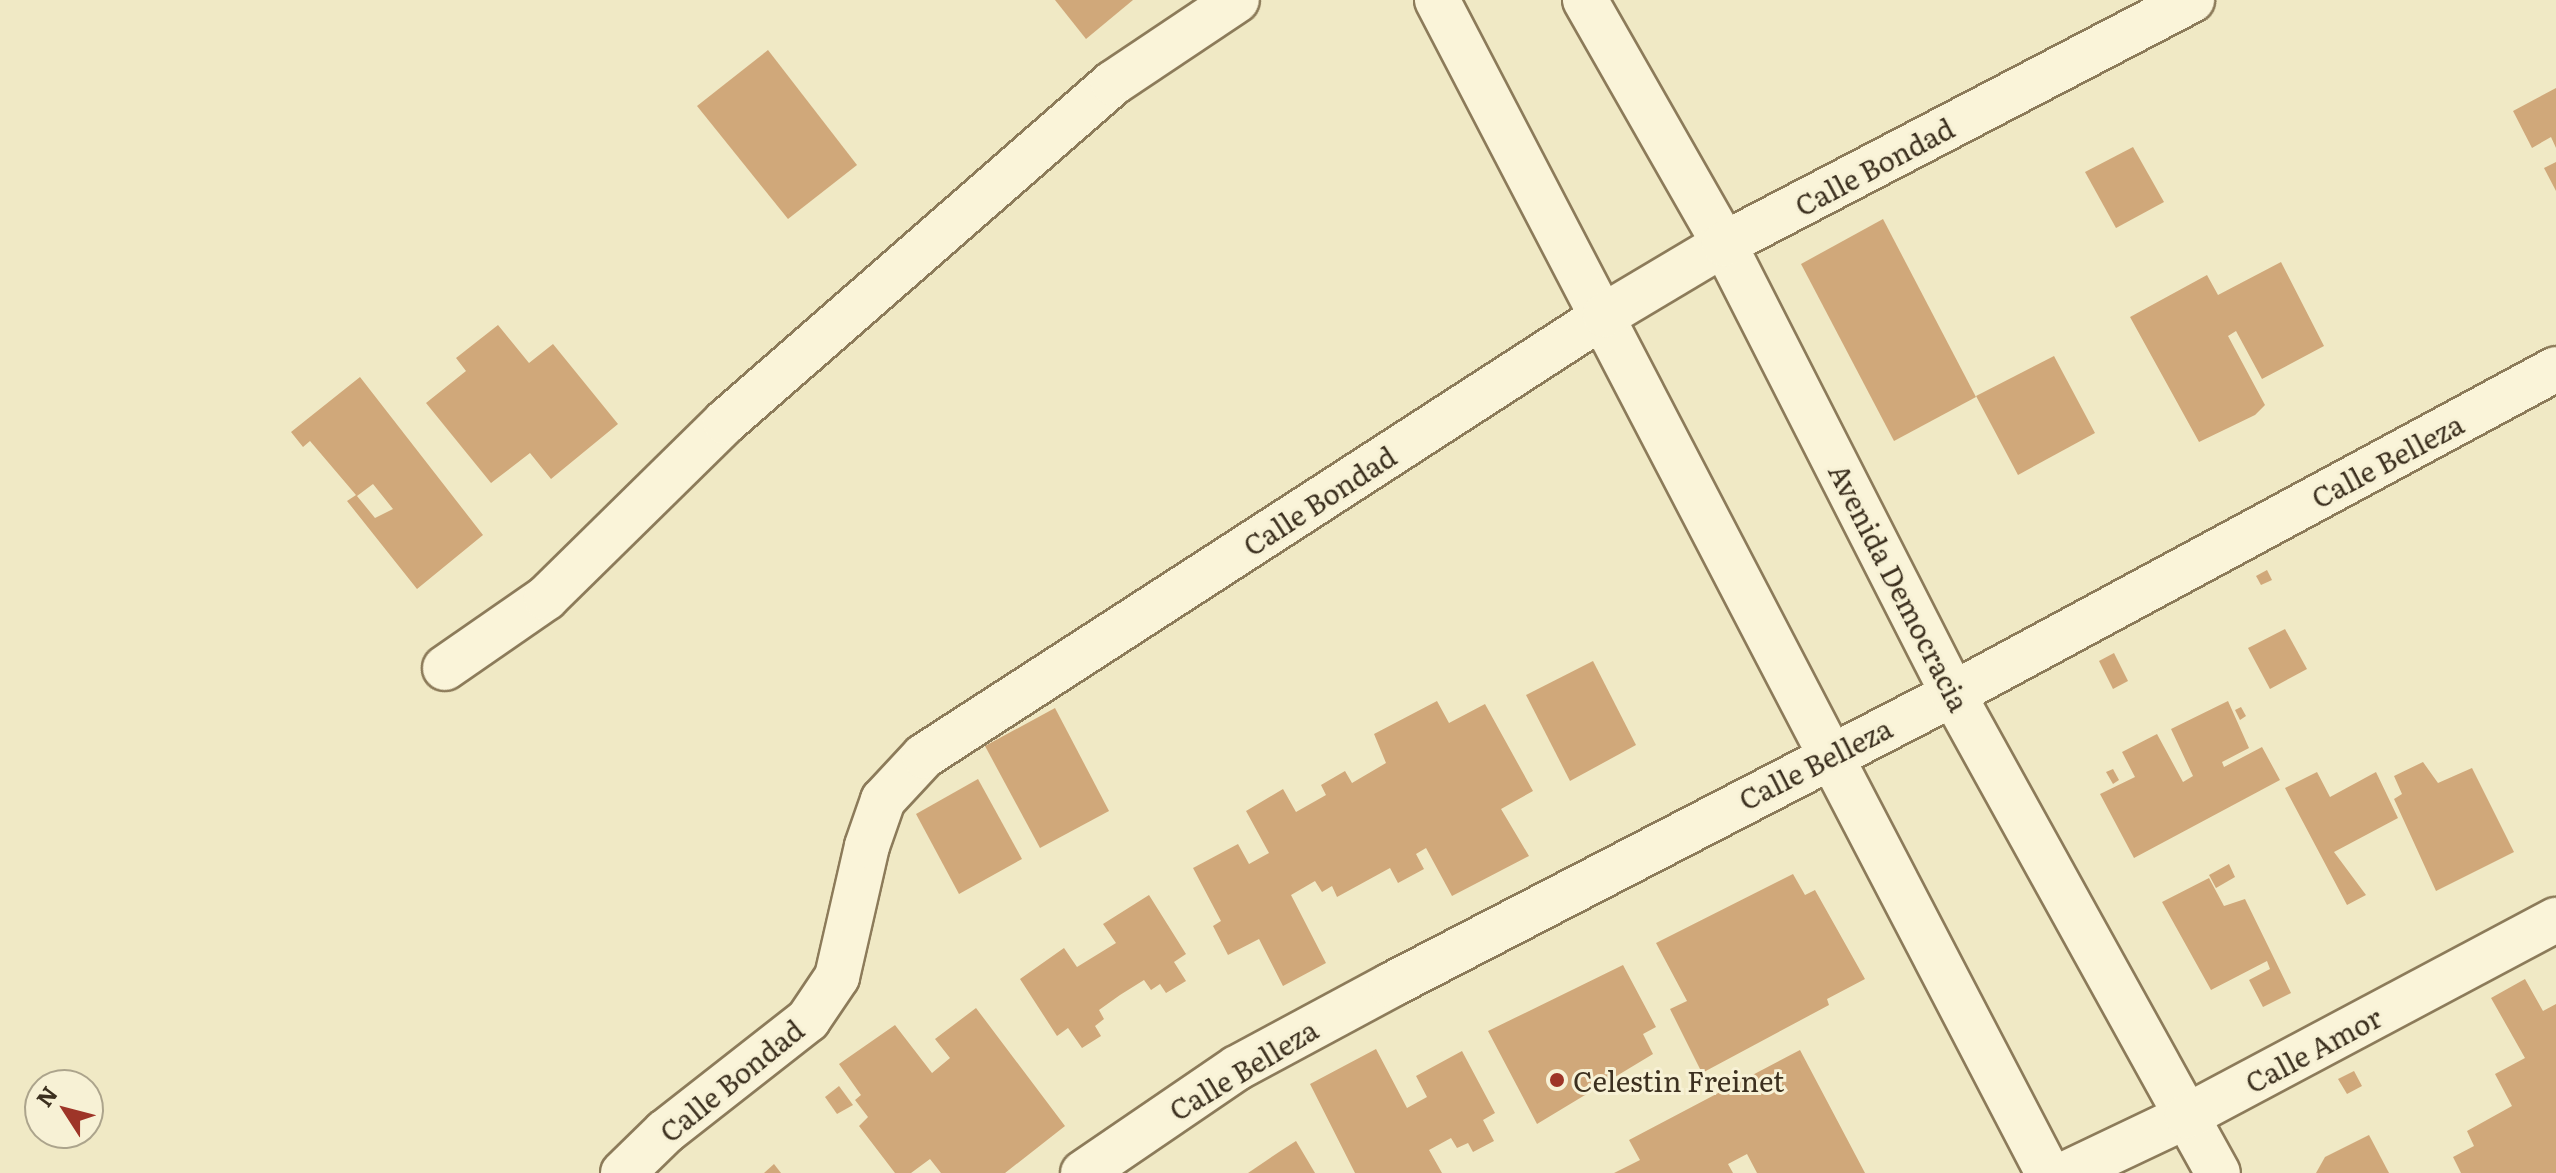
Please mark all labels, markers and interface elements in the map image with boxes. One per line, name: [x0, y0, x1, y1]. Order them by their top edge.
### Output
street label: Calle Bondad: [1789, 110, 1959, 222]
street label: Calle Belleza: [2305, 406, 2469, 514]
street label: Calle Bondad: [1236, 438, 1402, 562]
street label: Avenida Democracia: [1823, 458, 1977, 716]
street label: Calle Belleza: [1733, 710, 1897, 816]
street label: Calle Amor: [2239, 999, 2387, 1099]
street label: Calle Bondad: [652, 1012, 810, 1148]
street label: Calle Belleza: [1163, 1012, 1323, 1126]
place label: Celestin Freinet: [1573, 1063, 1784, 1097]
north arrow: [24, 1069, 104, 1149]
marker: Celestin Freinet: [1548, 1071, 1566, 1089]
text: N: [27, 1079, 65, 1113]

